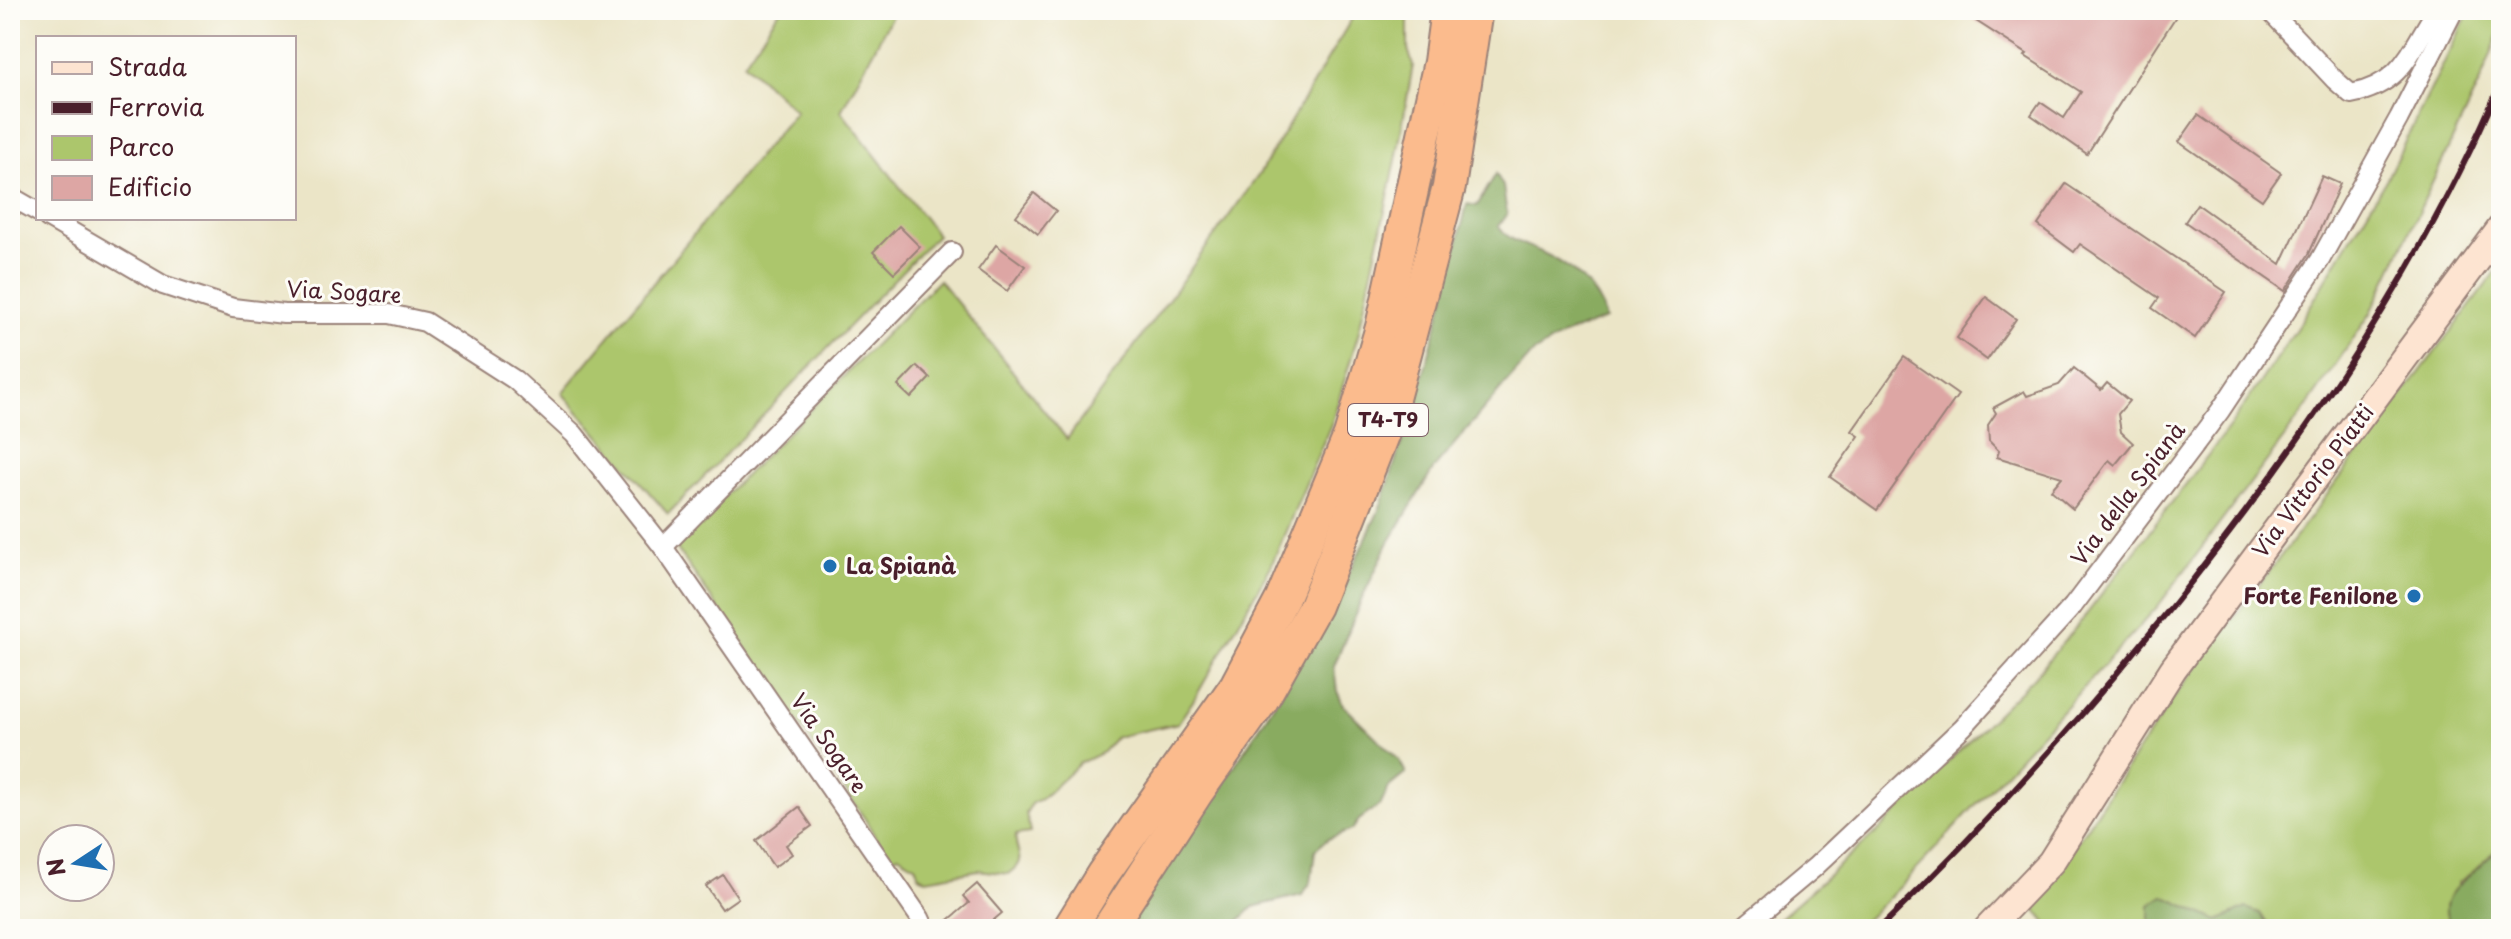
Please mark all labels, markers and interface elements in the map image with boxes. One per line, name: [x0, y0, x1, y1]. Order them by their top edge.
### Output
legend: [36, 36, 296, 220]
text: Strada: [108, 48, 187, 84]
text: Ferrovia: [108, 88, 204, 124]
text: Parco: [108, 128, 174, 164]
text: Edificio: [108, 168, 192, 204]
street label: Via Sogare: [286, 271, 402, 310]
street label: Via Vittorio Piatti: [2243, 396, 2381, 564]
road number: T4-T9: [1348, 404, 1428, 436]
street label: Via della Spianà: [2062, 414, 2192, 572]
place label: La Spianà: [846, 548, 957, 581]
marker: La Spianà: [821, 557, 839, 575]
place label: Forte Fenilone: [2243, 578, 2399, 611]
marker: Forte Fenilone: [2405, 587, 2423, 605]
street label: Via Sogare: [784, 686, 877, 799]
north arrow: [36, 823, 116, 903]
text: N: [37, 856, 73, 879]

